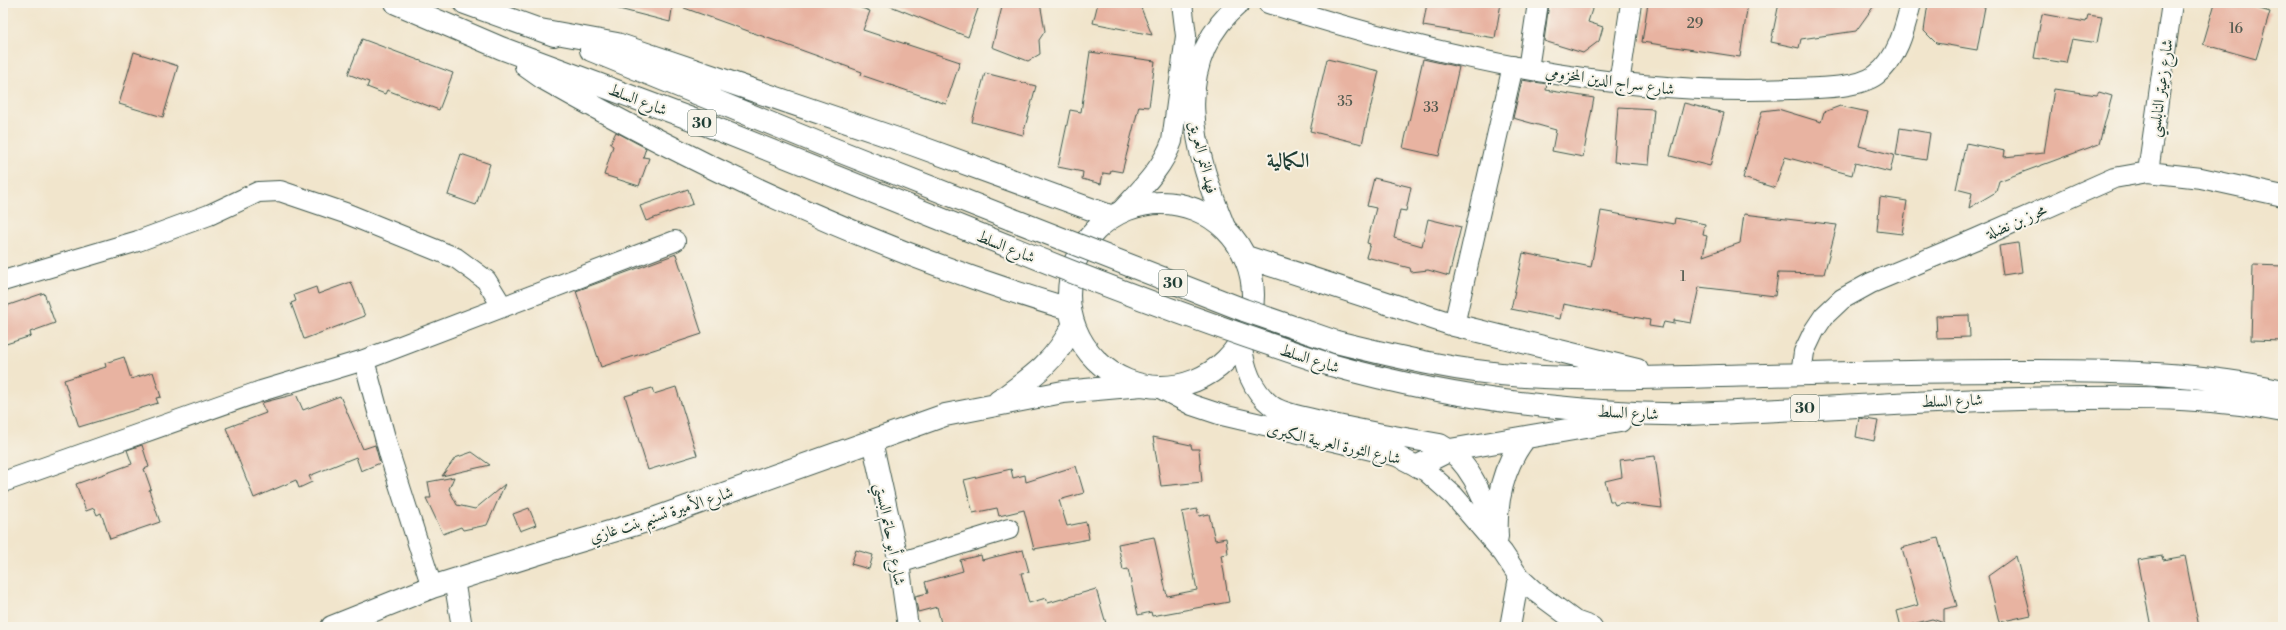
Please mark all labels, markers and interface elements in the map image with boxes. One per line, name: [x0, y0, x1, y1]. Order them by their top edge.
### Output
house number: 29: [1687, 15, 1703, 33]
house number: 16: [2229, 20, 2244, 38]
street label: شارع زعيتر النابلسي: [2144, 38, 2183, 139]
street label: شارع سراج الدين المخزومي: [1543, 62, 1676, 104]
street label: شارع السلط: [604, 80, 670, 123]
house number: 35: [1337, 93, 1353, 111]
house number: 33: [1423, 99, 1439, 117]
road number: 30: [688, 110, 716, 136]
street label: فهد النمر العريق: [1184, 119, 1222, 196]
district label: الكمالية: [1267, 149, 1309, 174]
street label: محرز بن نضلة: [1982, 200, 2050, 245]
street label: شارع السلط: [972, 226, 1038, 271]
house number: 1: [1680, 268, 1686, 286]
road number: 30: [1159, 270, 1187, 296]
street label: شارع السلط: [1276, 340, 1342, 381]
street label: شارع السلط: [1921, 390, 1983, 415]
road number: 30: [1791, 395, 1819, 421]
street label: شارع السلط: [1597, 401, 1659, 428]
street label: شارع الثورة العربية الكبرى: [1264, 419, 1403, 472]
street label: شارع الأميرة تسنيم بنت غازي: [586, 480, 738, 553]
street label: شارع أبو حاتم البستي: [865, 481, 912, 588]

